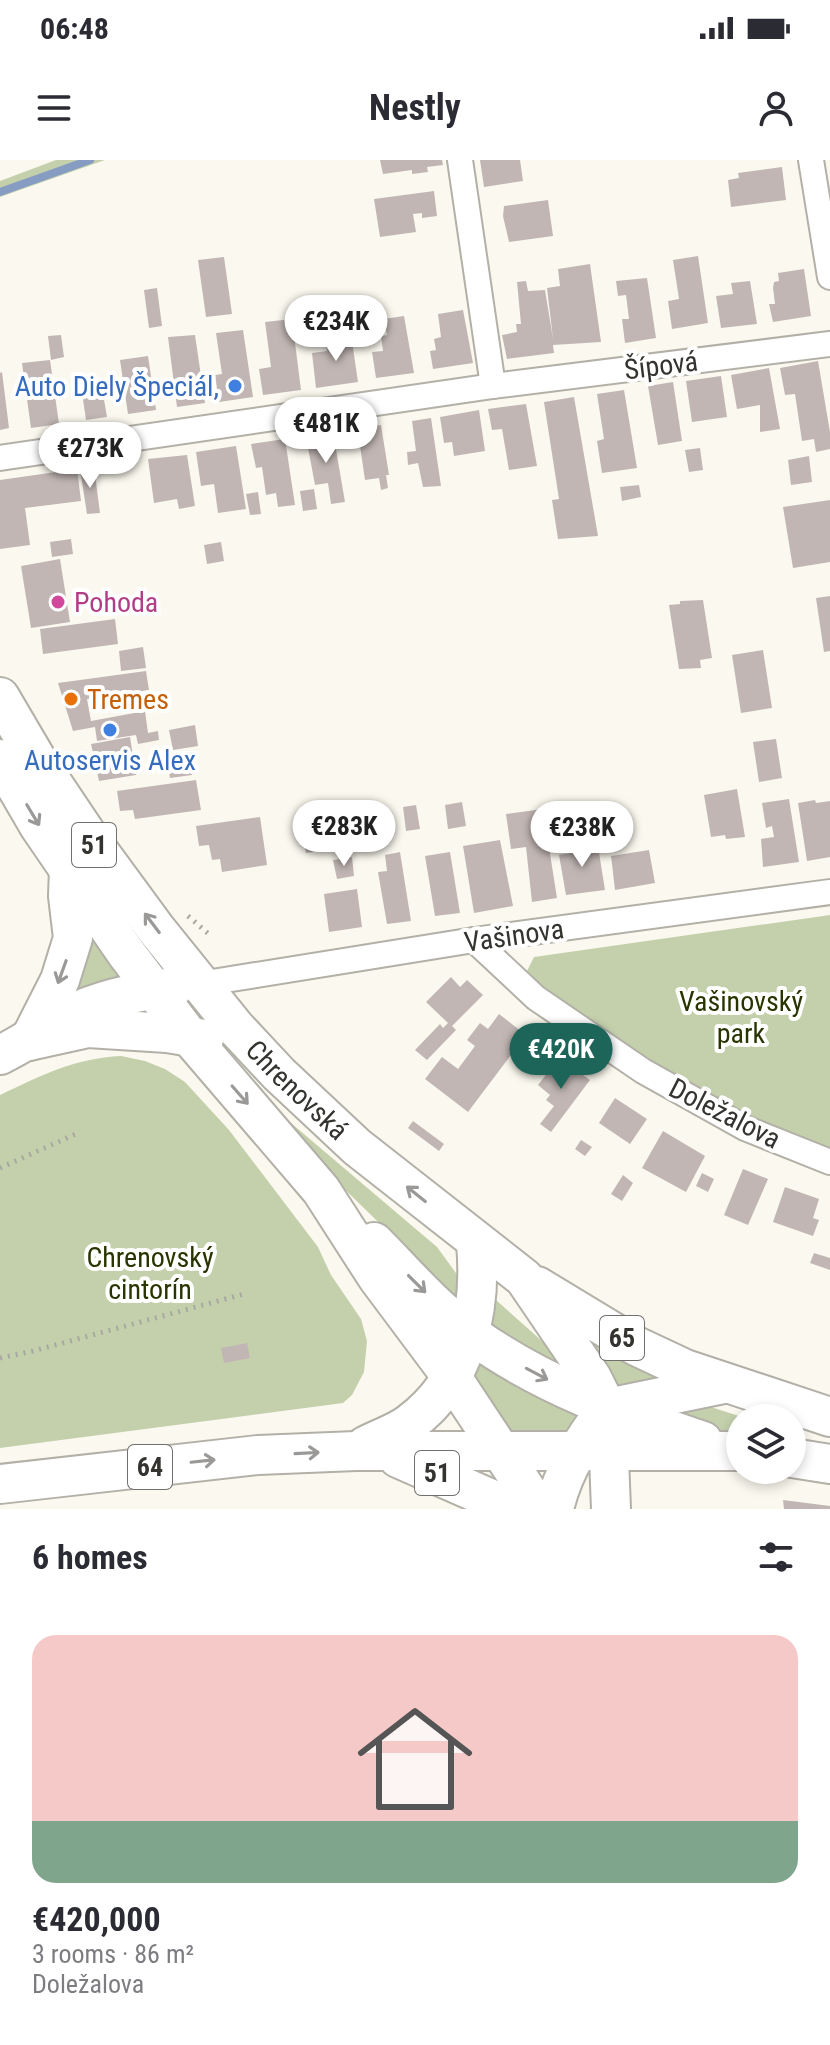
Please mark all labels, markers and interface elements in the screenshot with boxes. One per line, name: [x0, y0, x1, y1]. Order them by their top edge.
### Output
text: 06:48: [40, 11, 109, 46]
icon: menu: [32, 86, 76, 130]
icon: person: [754, 86, 798, 130]
text: Nestly: [369, 87, 461, 129]
pin: €234K: [280, 295, 392, 363]
text: €234K: [303, 306, 369, 336]
street label: Šípová: [622, 345, 700, 386]
place label: Auto Diely Špeciál,: [15, 370, 219, 403]
marker: Auto Diely Špeciál,: [226, 377, 244, 395]
pin: €481K: [270, 397, 382, 465]
text: €481K: [293, 408, 359, 438]
pin: €273K: [34, 422, 146, 490]
text: €273K: [57, 433, 123, 463]
place label: Pohoda: [74, 586, 158, 619]
marker: Pohoda: [49, 593, 67, 611]
place label: Tremes: [87, 683, 169, 716]
marker: Tremes: [62, 690, 80, 708]
marker: Autoservis Alex: [101, 721, 119, 739]
place label: Autoservis Alex: [24, 744, 196, 777]
pin: €283K: [288, 800, 400, 868]
pin: €238K: [526, 801, 638, 869]
one-way arrow: [25, 803, 41, 826]
text: €283K: [311, 811, 377, 841]
text: €238K: [549, 812, 615, 842]
road number: 51: [72, 823, 116, 867]
street label: Vašinova: [462, 912, 566, 959]
one-way arrow: [144, 913, 161, 934]
one-way arrow: [54, 959, 68, 984]
park label: Vašinovský park: [679, 985, 803, 1050]
pin: €420K: [505, 1023, 617, 1091]
street label: Chrenovská: [239, 1033, 355, 1147]
text: €420K: [528, 1034, 594, 1064]
street label: Doležalova: [663, 1071, 786, 1156]
one-way arrow: [230, 1085, 248, 1105]
one-way arrow: [406, 1185, 426, 1203]
park label: Chrenovský cintorín: [86, 1241, 214, 1306]
one-way arrow: [407, 1275, 427, 1294]
road number: 65: [600, 1316, 644, 1360]
one-way arrow: [525, 1367, 548, 1383]
map controls: [726, 1404, 806, 1484]
button: layers: [726, 1404, 806, 1484]
road number: 64: [128, 1445, 172, 1489]
one-way arrow: [293, 1445, 320, 1460]
road number: 51: [415, 1451, 459, 1495]
one-way arrow: [189, 1453, 215, 1468]
icon: filters: [754, 1535, 798, 1579]
text: 6 homes: [32, 1537, 148, 1577]
icon: home: [343, 1687, 487, 1831]
text: €420,000: [32, 1899, 161, 1939]
text: 3 rooms · 86 m²: [32, 1939, 194, 1969]
text: Doležalova: [32, 1969, 144, 1999]

